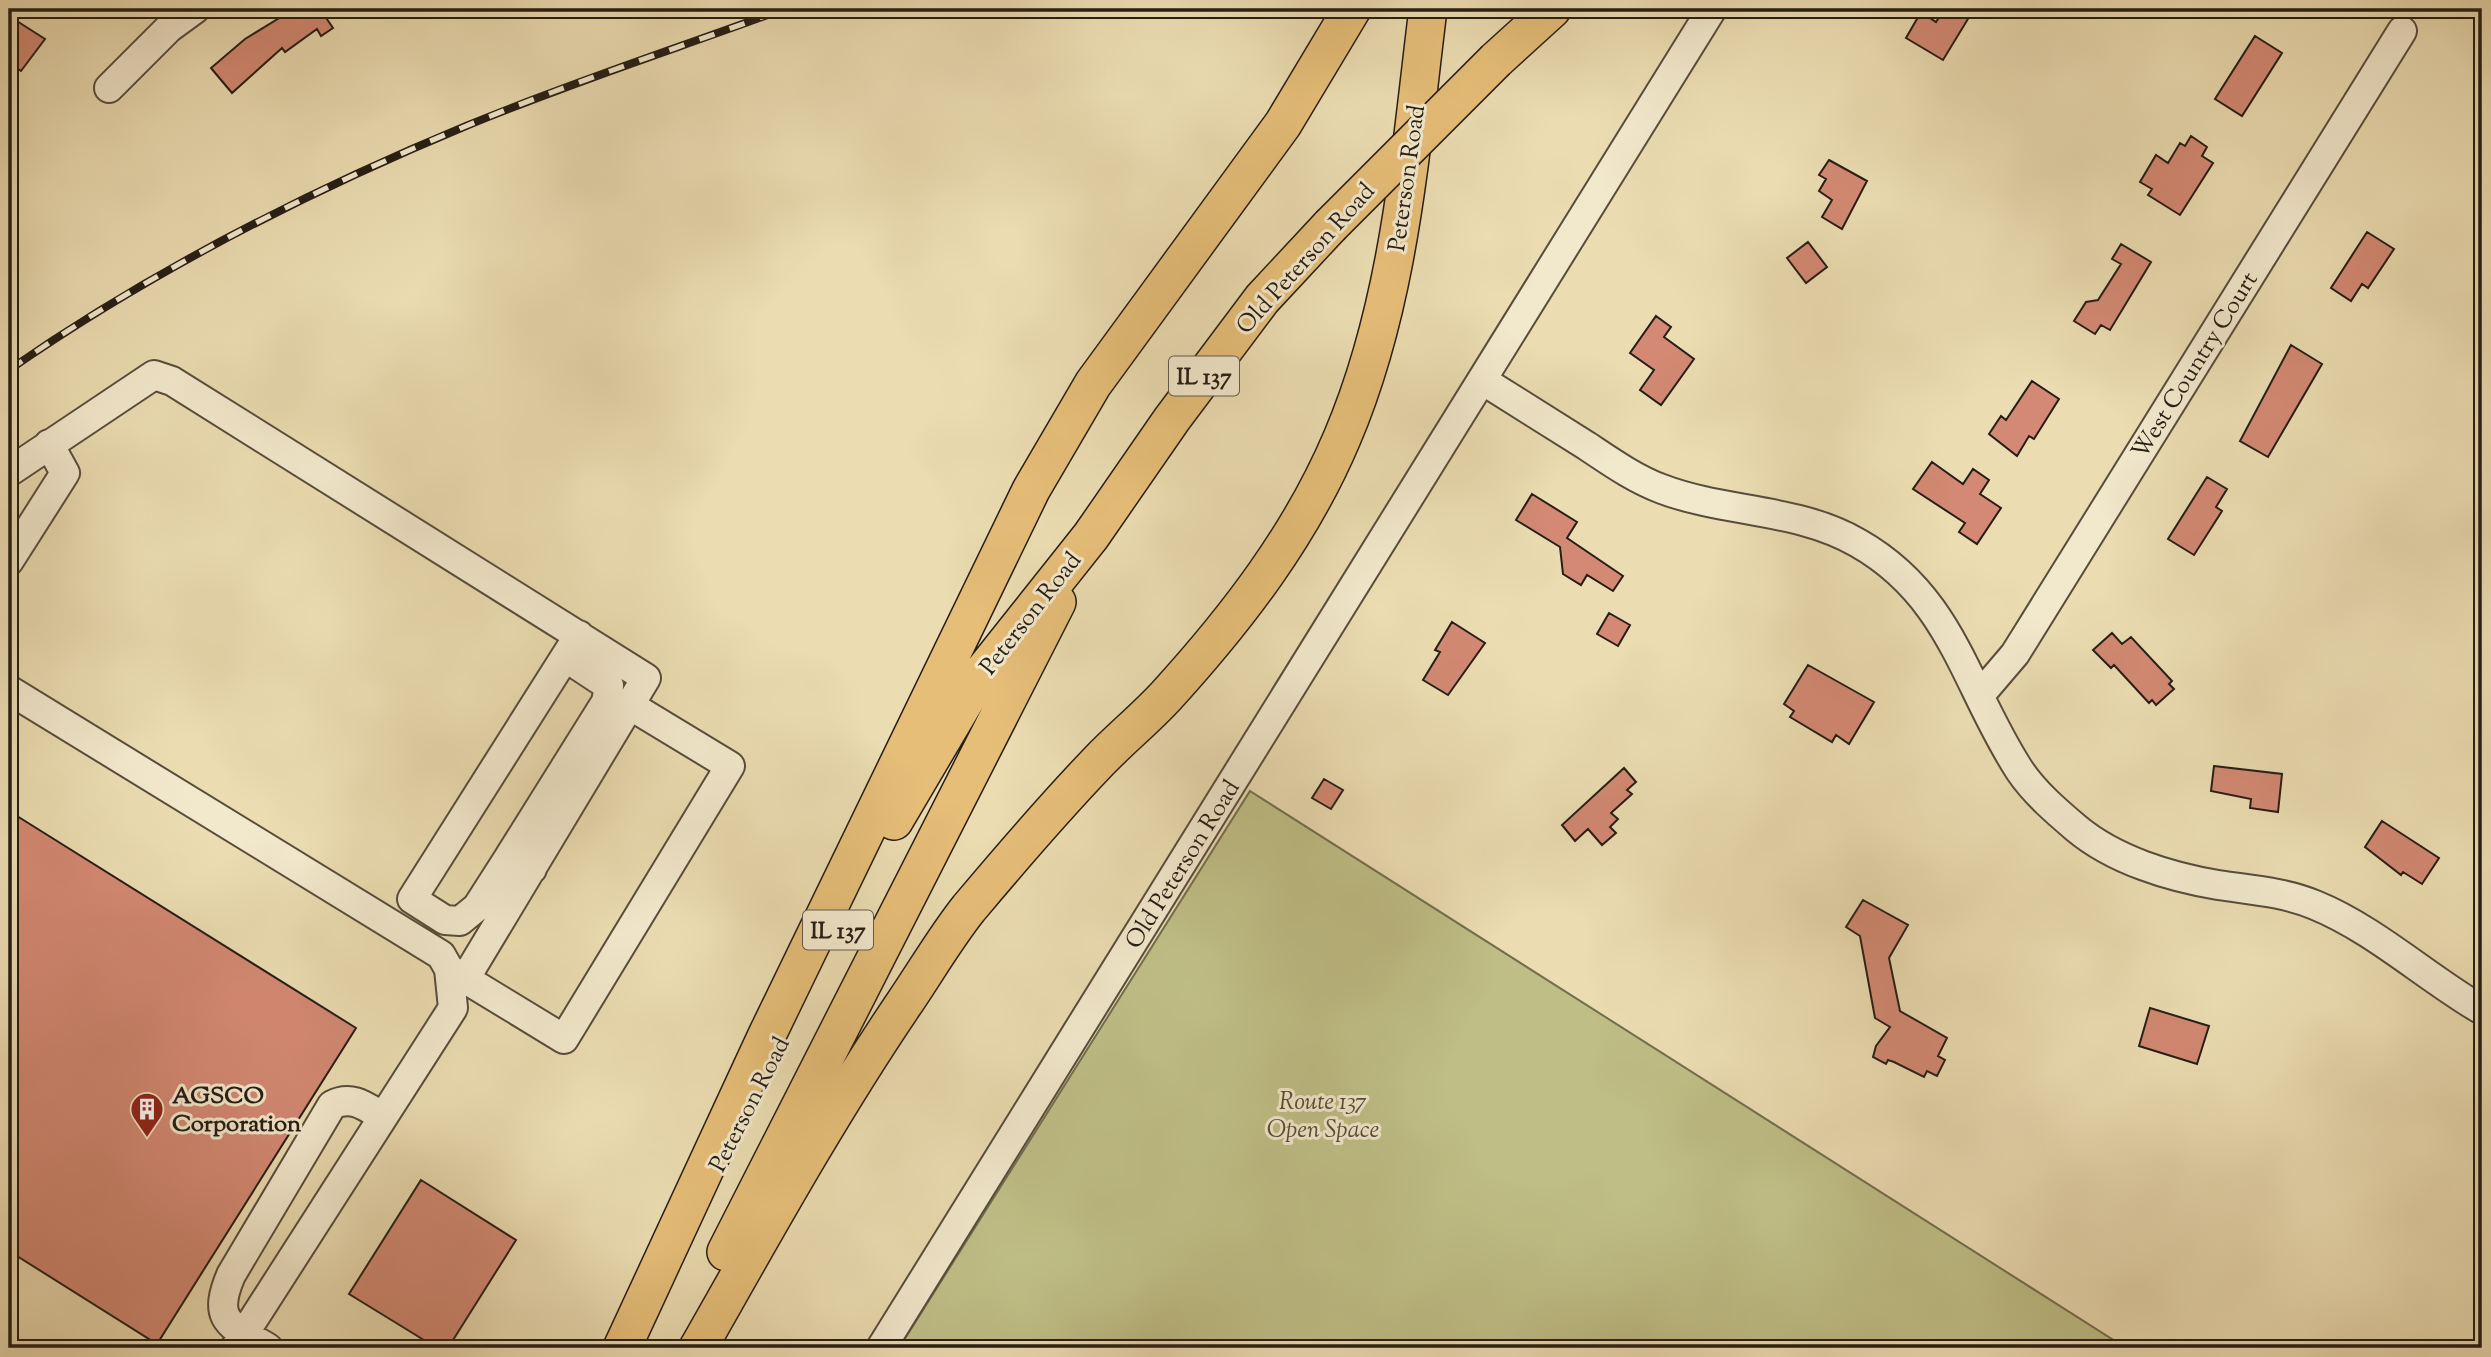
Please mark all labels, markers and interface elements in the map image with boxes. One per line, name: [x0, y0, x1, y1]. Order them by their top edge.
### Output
street label: Peterson Road: [1381, 102, 1435, 254]
street label: Old Peterson Road: [1229, 176, 1384, 343]
street label: West Country Court: [2124, 266, 2267, 466]
road number: IL 137: [1169, 356, 1239, 396]
street label: Peterson Road: [973, 545, 1091, 683]
street label: Old Peterson Road: [1118, 774, 1250, 956]
road number: IL 137: [803, 911, 873, 950]
street label: Peterson Road: [702, 1031, 800, 1178]
place label: AGSCO Corporation: [172, 1080, 302, 1142]
park label: Route 137 Open Space: [1267, 1086, 1379, 1148]
building icon: AGSCO Corporation: [128, 1090, 166, 1139]

